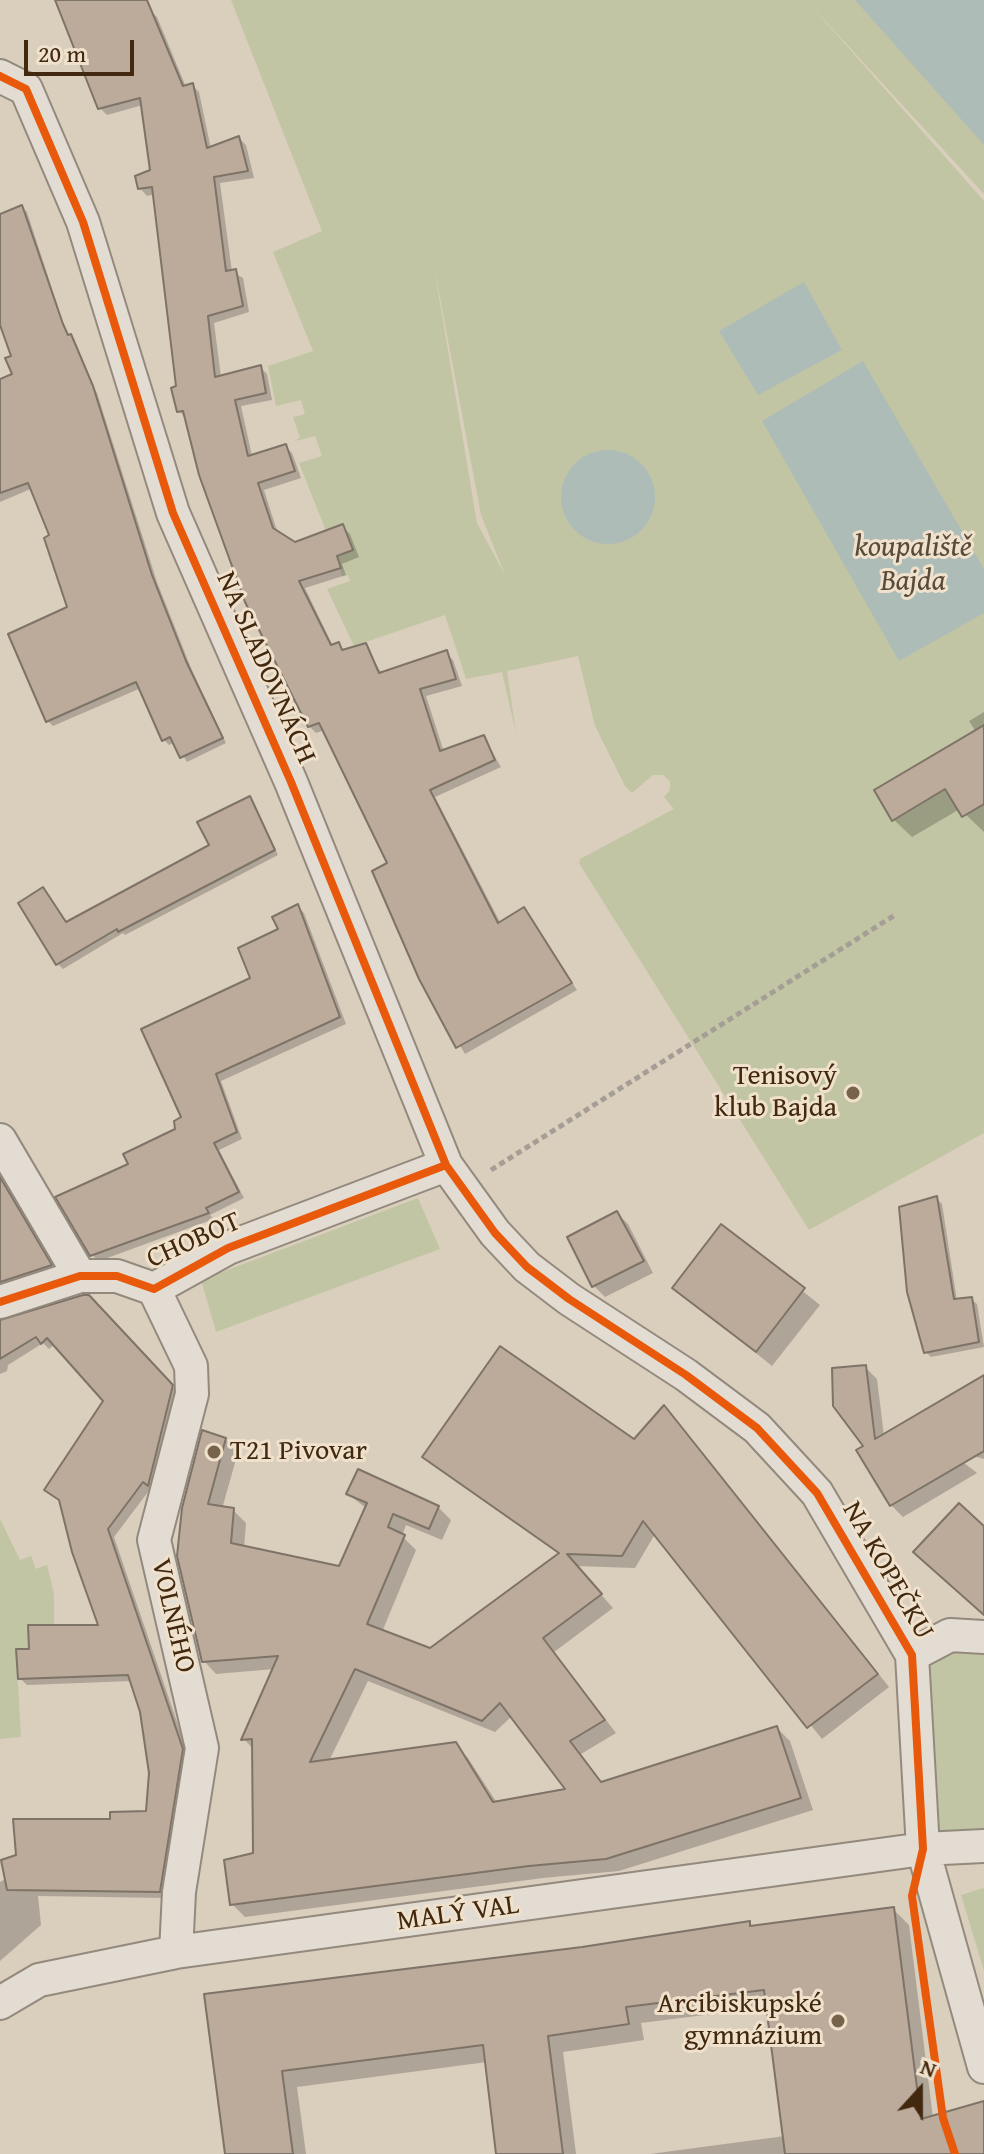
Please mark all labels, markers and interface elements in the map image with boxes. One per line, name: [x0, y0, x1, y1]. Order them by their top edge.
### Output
scale bar: [28, 24, 138, 74]
text: 20 m: [38, 36, 86, 71]
water label: koupaliště Bajda: [854, 530, 972, 600]
street label: NA SLADOVNÁCH: [208, 567, 322, 769]
place label: Tenisový klub Bajda: [714, 1060, 837, 1126]
marker: Tenisový klub Bajda: [844, 1084, 862, 1102]
street label: CHOBOT: [142, 1205, 246, 1277]
place label: T21 Pivovar: [230, 1435, 367, 1469]
marker: T21 Pivovar: [205, 1443, 223, 1461]
street label: NA KOPEČKU: [834, 1496, 940, 1646]
street label: VOLNÉHO: [143, 1556, 201, 1676]
street label: MALÝ VAL: [395, 1889, 521, 1939]
place label: Arcibiskupské gymnázium: [657, 1988, 822, 2054]
marker: Arcibiskupské gymnázium: [829, 2012, 847, 2030]
north arrow: [880, 2050, 960, 2130]
text: N: [916, 2050, 941, 2085]

